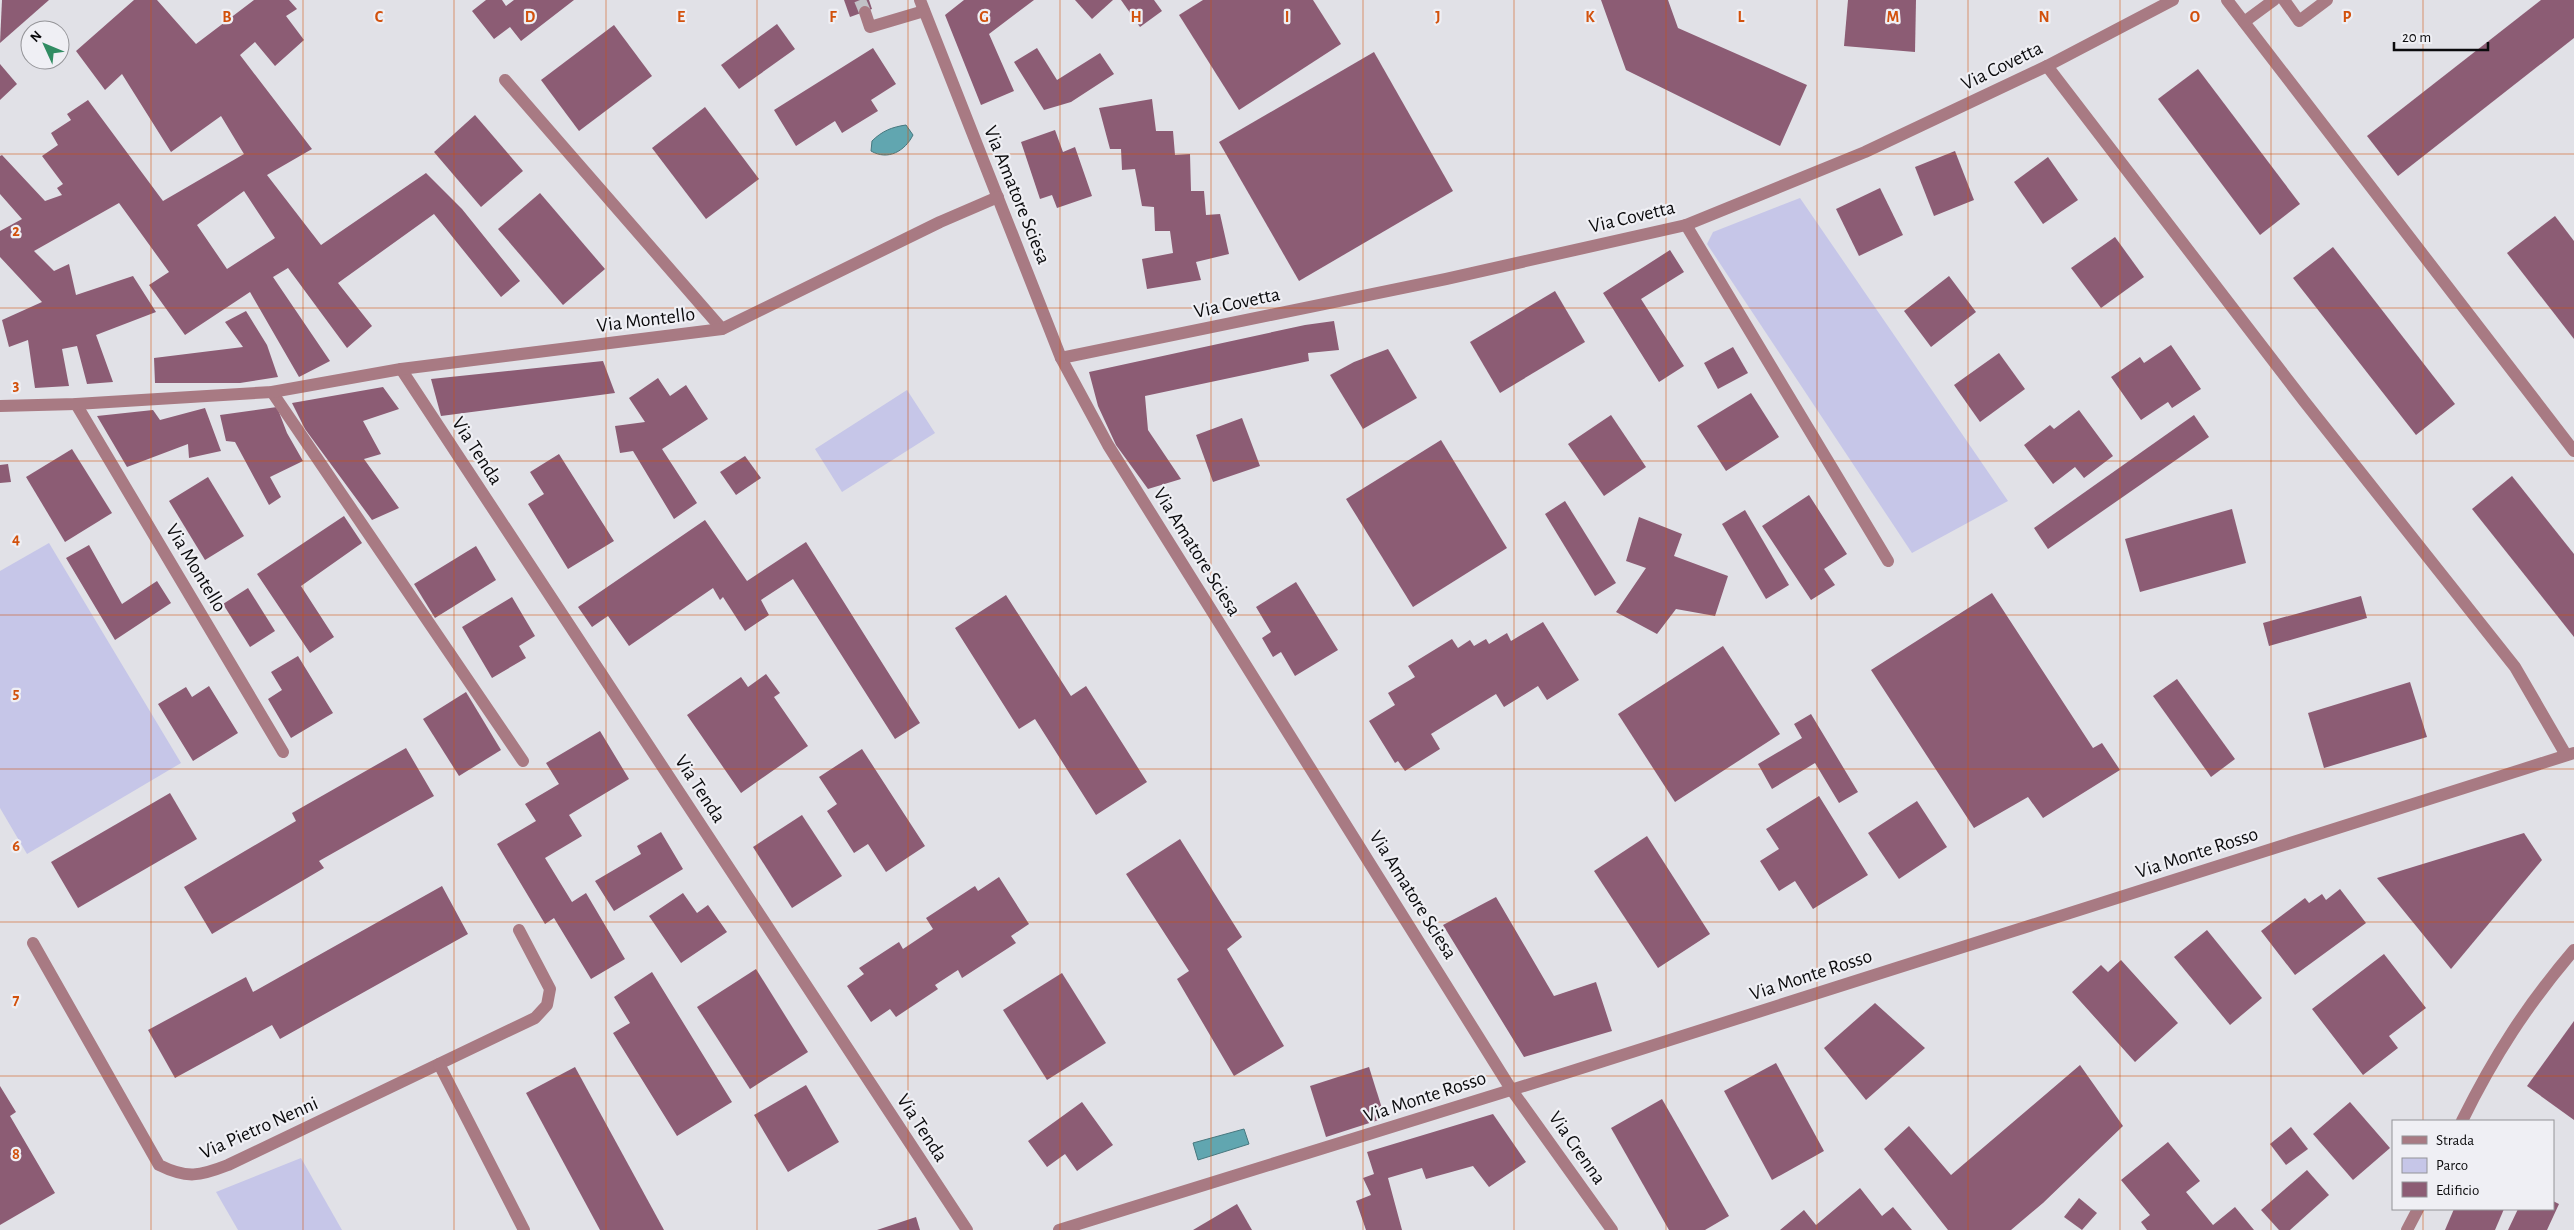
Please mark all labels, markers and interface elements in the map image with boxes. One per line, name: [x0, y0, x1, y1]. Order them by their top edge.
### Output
text: B: [222, 9, 232, 25]
text: C: [375, 9, 384, 25]
text: D: [525, 9, 536, 25]
text: E: [677, 9, 685, 25]
text: F: [829, 9, 837, 25]
text: G: [979, 9, 989, 25]
text: H: [1130, 9, 1142, 25]
text: I: [1285, 9, 1289, 25]
text: J: [1435, 9, 1441, 25]
text: K: [1585, 9, 1595, 25]
text: L: [1738, 9, 1745, 25]
text: M: [1887, 9, 1899, 25]
text: N: [2038, 9, 2050, 25]
text: O: [2190, 9, 2200, 25]
text: P: [2343, 9, 2352, 25]
north arrow: [20, 20, 70, 70]
scale bar: [2394, 20, 2488, 52]
text: N: [28, 28, 45, 45]
text: 20 m: [2402, 30, 2431, 45]
street label: Via Covetta: [1958, 38, 2046, 94]
street label: Via Amatore Sciesa: [980, 123, 1054, 267]
street label: Via Covetta: [1587, 197, 1677, 237]
text: 2: [12, 223, 20, 239]
street label: Via Covetta: [1192, 284, 1282, 322]
street label: Via Montello: [596, 304, 696, 336]
text: 3: [13, 377, 20, 393]
street label: Via Tenda: [448, 414, 506, 488]
street label: Via Amatore Sciesa: [1149, 484, 1245, 620]
street label: Via Montello: [162, 520, 230, 616]
text: 4: [12, 531, 20, 547]
text: 5: [13, 685, 20, 701]
street label: Via Tenda: [671, 752, 729, 826]
street label: Via Monte Rosso: [2133, 824, 2261, 882]
street label: Via Amatore Sciesa: [1365, 827, 1461, 963]
text: 6: [12, 838, 20, 854]
street label: Via Monte Rosso: [1747, 946, 1875, 1004]
text: 7: [13, 992, 20, 1008]
street label: Via Monte Rosso: [1361, 1068, 1489, 1126]
street label: Via Tenda: [893, 1091, 951, 1165]
street label: Via Pietro Nenni: [197, 1093, 321, 1163]
street label: Via Crenna: [1545, 1108, 1609, 1188]
legend: [2392, 1120, 2554, 1210]
text: Strada: [2436, 1133, 2474, 1148]
text: 8: [12, 1146, 20, 1162]
text: Parco: [2436, 1158, 2468, 1173]
text: Edificio: [2436, 1183, 2479, 1198]

